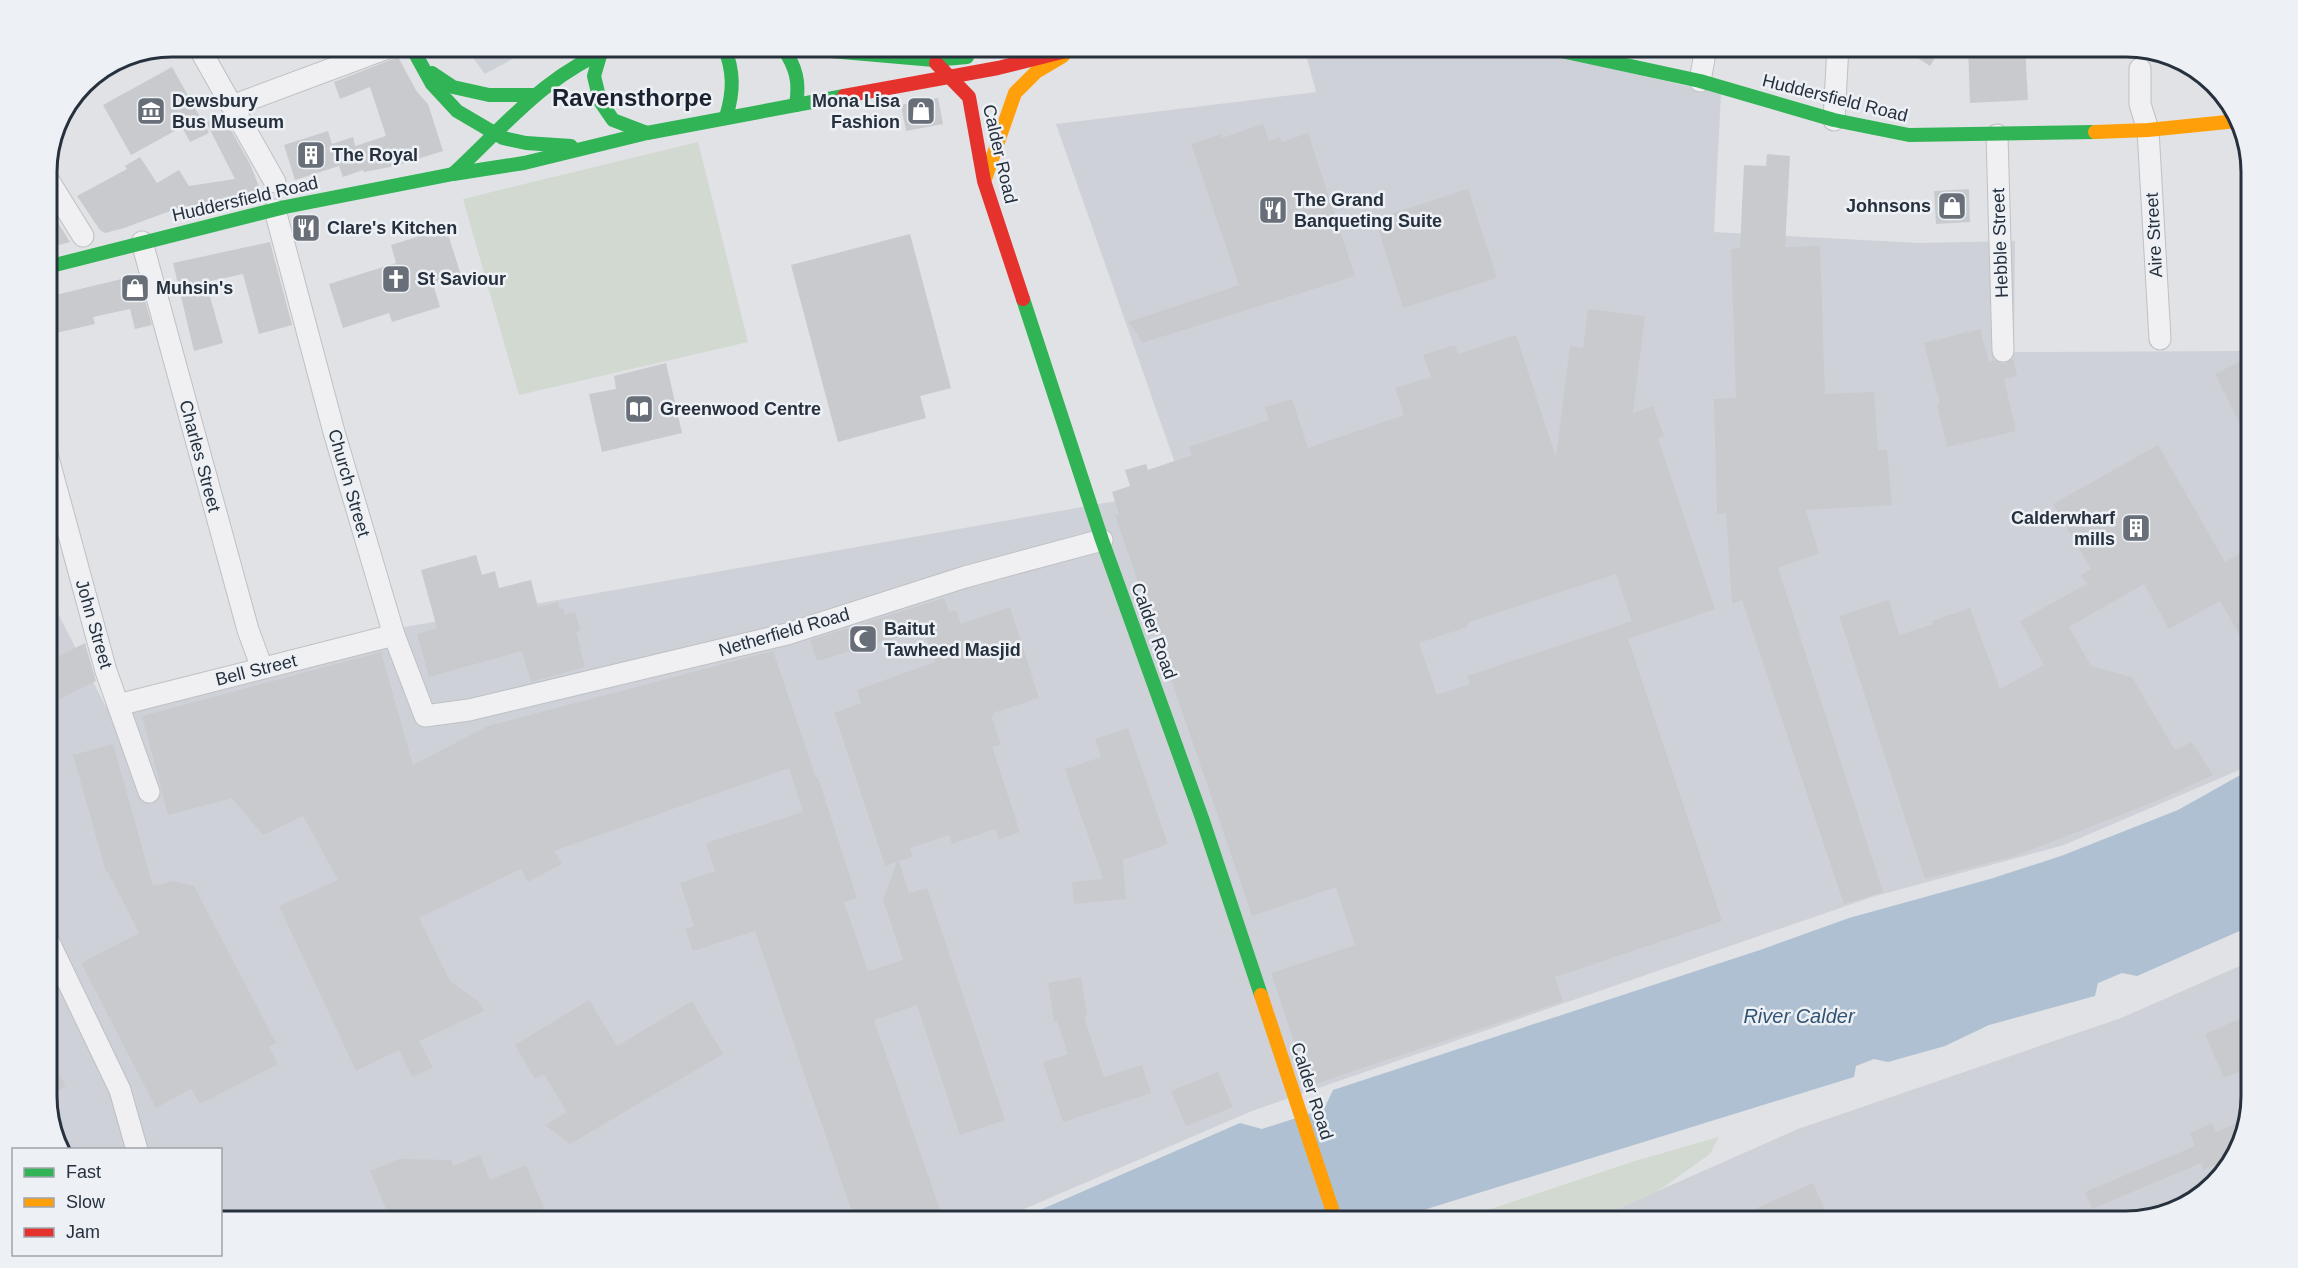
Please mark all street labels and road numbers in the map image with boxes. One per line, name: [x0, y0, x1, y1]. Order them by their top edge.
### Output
street label: Huddersfield Road: [1760, 70, 1910, 126]
street label: Calder Road: [979, 103, 1021, 205]
street label: Huddersfield Road: [170, 172, 320, 226]
street label: Hebble Street: [1988, 188, 2012, 298]
street label: Aire Street: [2142, 192, 2166, 278]
street label: Charles Street: [175, 398, 225, 514]
street label: Church Street: [324, 427, 374, 539]
street label: John Street: [72, 577, 116, 671]
street label: Calder Road: [1127, 580, 1181, 682]
street label: Netherfield Road: [716, 604, 852, 660]
street label: Bell Street: [213, 650, 299, 690]
street label: Calder Road: [1287, 1040, 1337, 1142]

